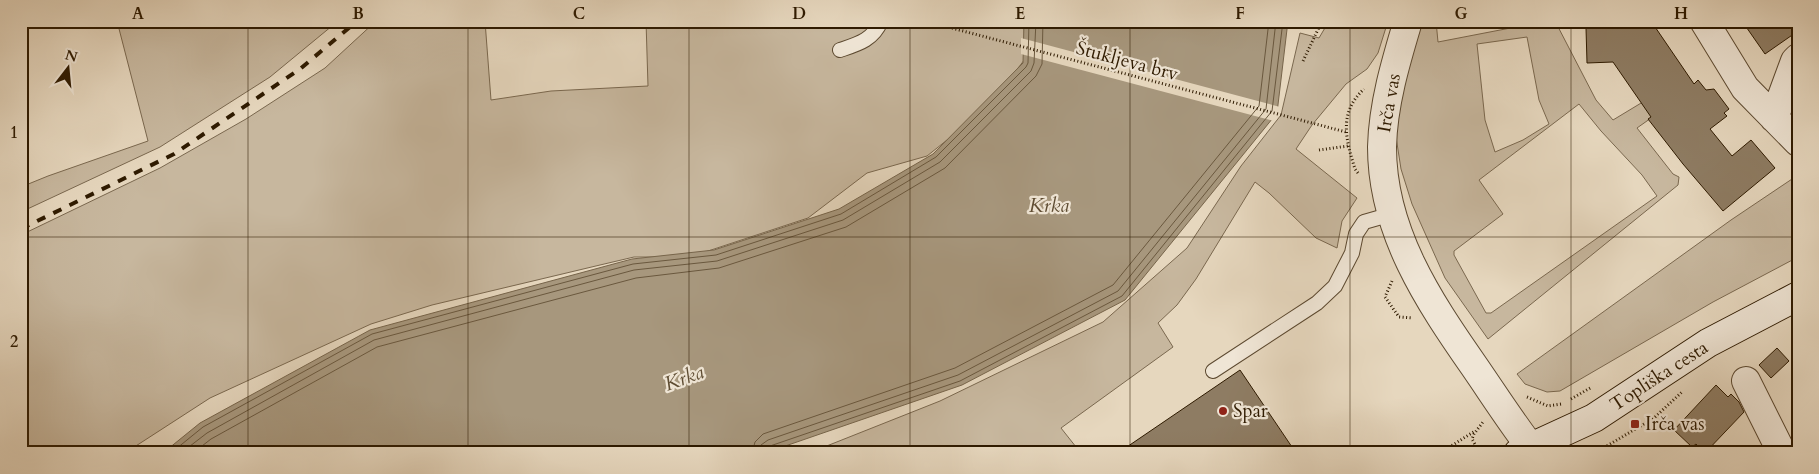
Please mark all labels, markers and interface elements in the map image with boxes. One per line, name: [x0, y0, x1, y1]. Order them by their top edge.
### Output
text: A: [132, 3, 144, 25]
text: B: [352, 3, 364, 25]
text: C: [573, 3, 585, 25]
text: D: [792, 3, 806, 25]
text: E: [1015, 3, 1025, 25]
text: F: [1235, 3, 1245, 25]
text: G: [1454, 3, 1468, 25]
text: H: [1674, 3, 1688, 25]
street label: Štukljeva brv: [1073, 35, 1181, 87]
north arrow: [42, 42, 92, 92]
text: N: [63, 45, 80, 67]
street label: Irča vas: [1371, 71, 1407, 135]
text: 1: [10, 122, 18, 144]
water label: Krka: [1029, 192, 1069, 219]
text: 2: [10, 331, 18, 353]
street label: Topliška cesta: [1605, 335, 1713, 417]
water label: Krka: [660, 358, 708, 398]
place label: Spar: [1233, 398, 1268, 424]
marker: Spar: [1217, 405, 1229, 417]
place label: Irča vas: [1645, 411, 1705, 437]
marker: Irča vas: [1629, 418, 1641, 430]

